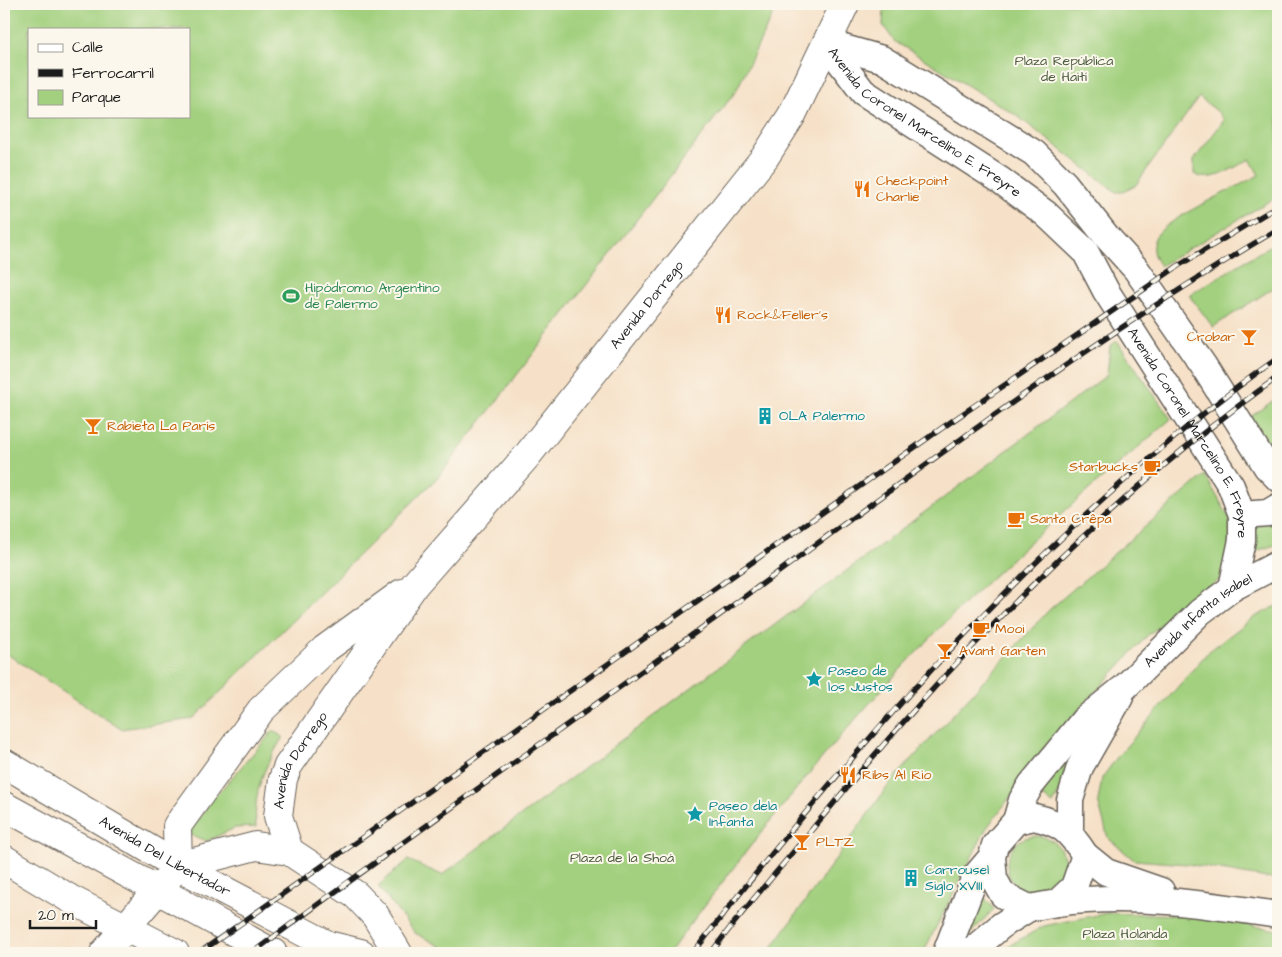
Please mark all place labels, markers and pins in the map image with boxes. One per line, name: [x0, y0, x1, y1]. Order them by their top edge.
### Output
place label: Checkpoint Charlie: [876, 171, 949, 207]
restaurant icon: Checkpoint Charlie: [852, 179, 872, 199]
place label: Hipódromo Argentino de Palermo: [305, 278, 440, 314]
sports icon: Hipódromo Argentino de Palermo: [281, 286, 301, 306]
restaurant icon: Rock&Feller's: [713, 305, 733, 325]
place label: Rock&Feller's: [737, 305, 828, 325]
place label: Crobar: [1187, 327, 1235, 347]
bar icon: Crobar: [1239, 327, 1259, 347]
building icon: OLA Palermo: [755, 406, 775, 426]
place label: OLA Palermo: [779, 406, 865, 426]
bar icon: Rabieta La París: [83, 416, 103, 436]
place label: Rabieta La París: [107, 416, 215, 436]
place label: Starbucks: [1069, 457, 1138, 477]
cafe icon: Starbucks: [1142, 457, 1162, 477]
cafe icon: Santa Crêpa: [1006, 509, 1026, 529]
place label: Santa Crêpa: [1030, 509, 1112, 529]
cafe icon: Mooi: [971, 619, 991, 639]
place label: Mooi: [995, 619, 1024, 639]
bar icon: Avant Garten: [935, 641, 955, 661]
place label: Avant Garten: [959, 641, 1045, 661]
place label: Paseo de los Justos: [828, 661, 893, 697]
place icon: Paseo de los Justos: [804, 669, 824, 689]
restaurant icon: Ribs Al Rio: [838, 765, 858, 785]
place label: Ribs Al Rio: [862, 765, 931, 785]
place label: Paseo dela Infanta: [709, 796, 777, 832]
place icon: Paseo dela Infanta: [685, 804, 705, 824]
bar icon: PLTZ: [792, 832, 812, 852]
place label: PLTZ: [816, 832, 854, 852]
place label: Carrousel Siglo XVIII: [925, 860, 989, 896]
building icon: Carrousel Siglo XVIII: [901, 868, 921, 888]

